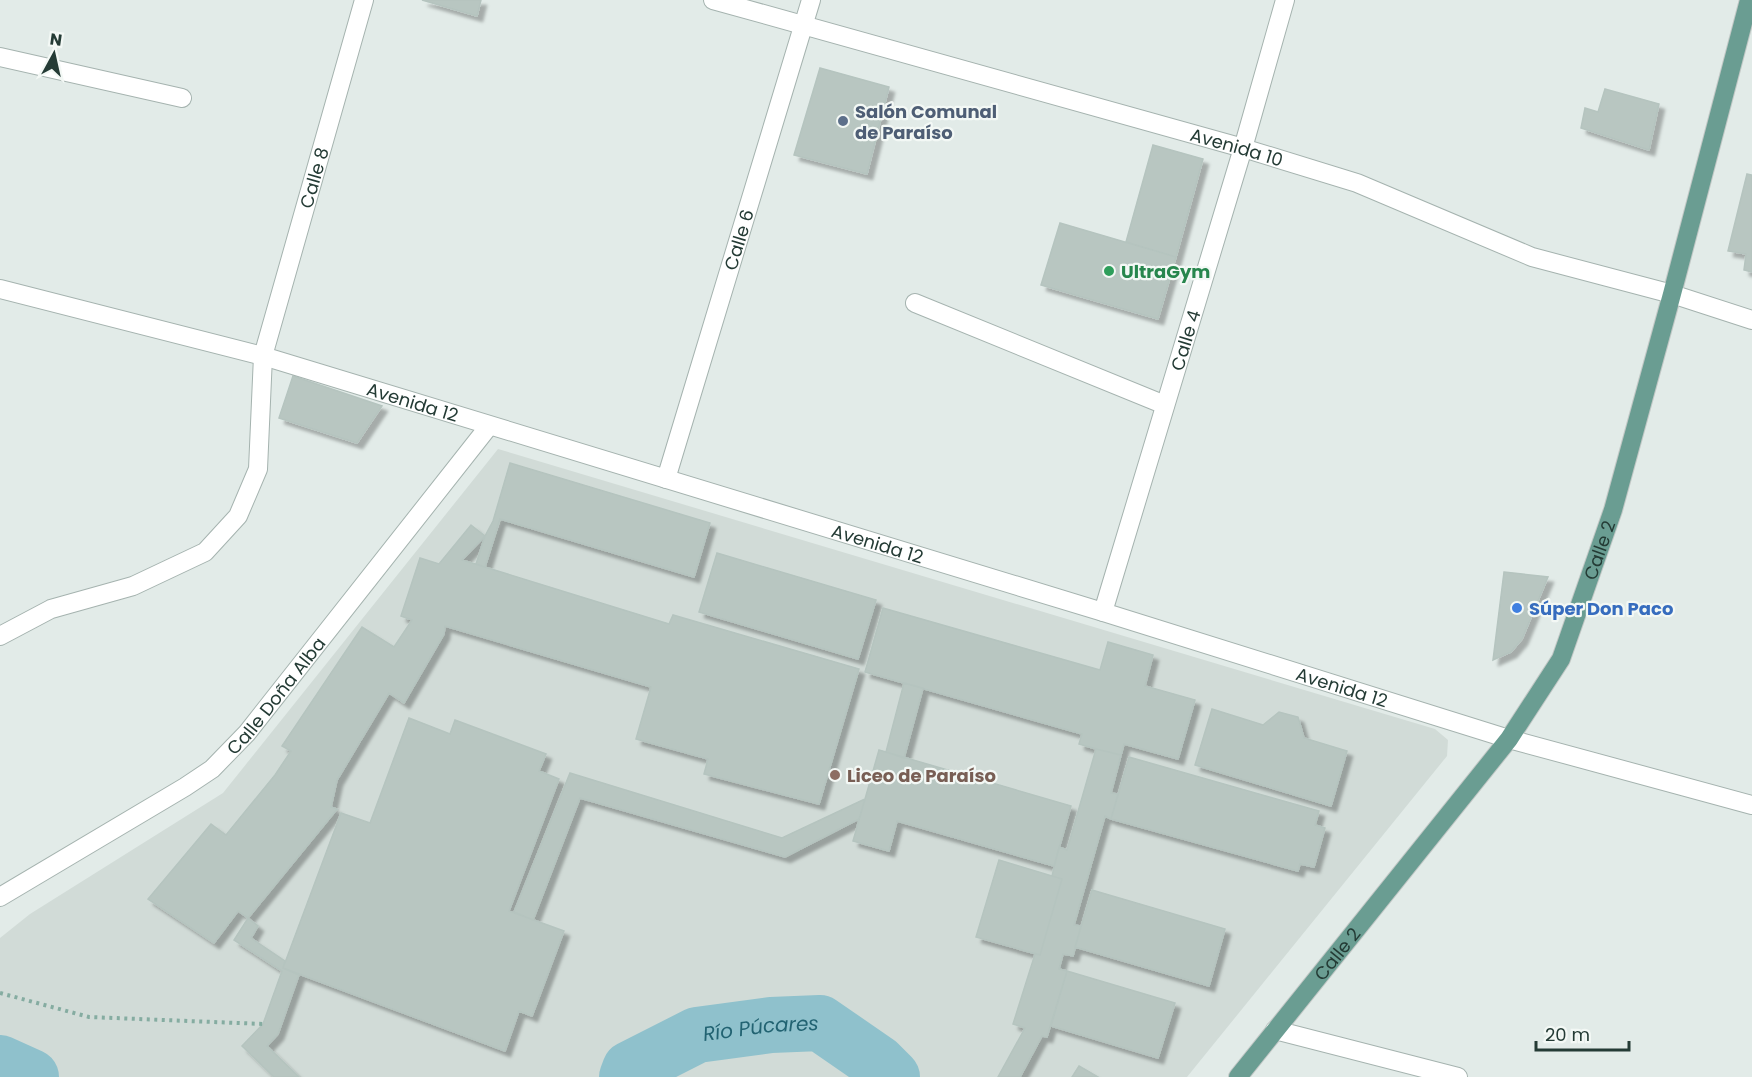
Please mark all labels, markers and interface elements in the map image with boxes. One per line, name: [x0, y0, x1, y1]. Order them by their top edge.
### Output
north arrow: [24, 24, 84, 84]
text: N: [48, 27, 64, 52]
place label: Salón Comunal de Paraíso: [855, 99, 997, 145]
marker: Salón Comunal de Paraíso: [836, 114, 850, 128]
street label: Avenida 10: [1188, 121, 1286, 172]
street label: Calle 8: [293, 144, 334, 211]
street label: Calle 6: [717, 206, 759, 273]
place label: UltraGym: [1121, 259, 1210, 284]
marker: UltraGym: [1102, 264, 1116, 278]
street label: Calle 4: [1164, 307, 1206, 374]
street label: Avenida 12: [364, 376, 462, 427]
street label: Calle 2: [1577, 517, 1621, 583]
street label: Avenida 12: [829, 518, 927, 569]
place label: Súper Don Paco: [1529, 596, 1673, 621]
marker: Súper Don Paco: [1510, 601, 1524, 615]
street label: Calle Doña Alba: [220, 631, 331, 760]
street label: Avenida 12: [1293, 661, 1391, 713]
place label: Liceo de Paraíso: [847, 763, 996, 788]
marker: Liceo de Paraíso: [828, 768, 842, 782]
street label: Calle 2: [1308, 922, 1366, 985]
water label: Río Púcares: [701, 1009, 819, 1048]
scale bar: [1536, 1014, 1629, 1052]
text: 20 m: [1545, 1022, 1590, 1047]

